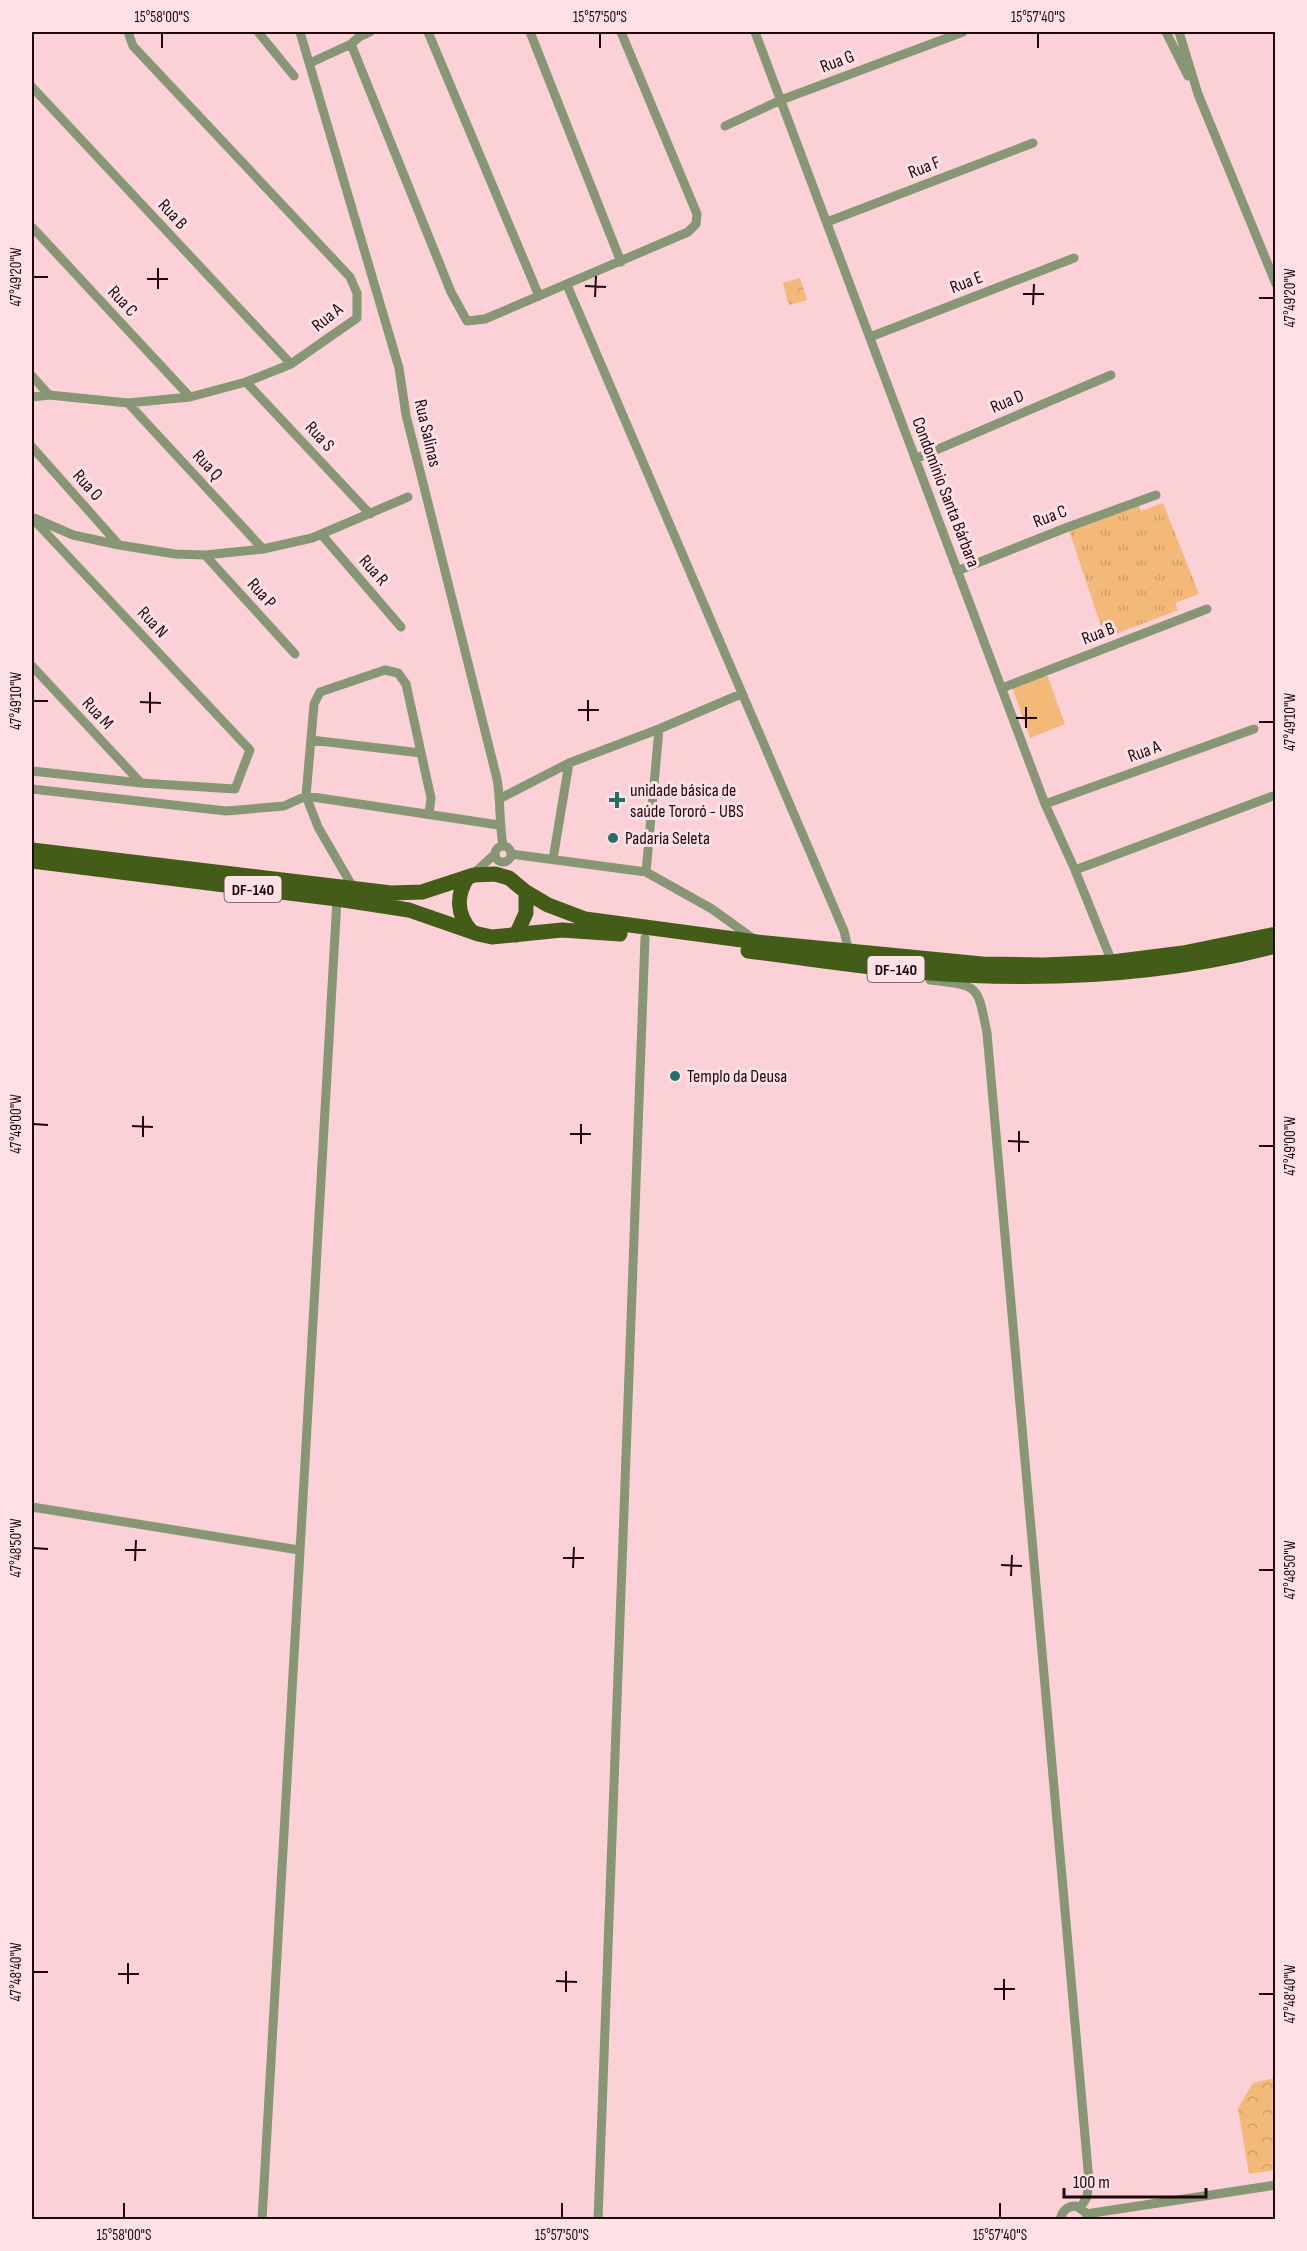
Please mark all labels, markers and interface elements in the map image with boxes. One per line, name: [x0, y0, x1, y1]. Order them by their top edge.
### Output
text: 15°58'00"S: [135, 8, 189, 27]
text: 15°57'50"S: [573, 8, 627, 27]
text: 15°57'40"S: [1011, 8, 1065, 27]
street label: Rua G: [817, 45, 857, 77]
street label: Rua F: [905, 152, 943, 183]
street label: Rua B: [153, 195, 192, 234]
text: 47°49'20"W: [7, 247, 26, 307]
street label: Rua E: [947, 267, 985, 298]
text: 47°49'20"W: [1281, 268, 1300, 328]
street label: Rua C: [103, 282, 142, 321]
street label: Rua A: [308, 299, 347, 336]
street label: Rua D: [987, 385, 1027, 418]
street label: Rua Salinas: [410, 397, 445, 469]
street label: Condomínio Santa Bárbara: [907, 414, 984, 570]
street label: Rua S: [301, 417, 339, 456]
street label: Rua Q: [188, 446, 227, 485]
street label: Rua O: [68, 465, 107, 505]
street label: Rua C: [1030, 501, 1070, 532]
street label: Rua R: [355, 551, 393, 590]
street label: Rua P: [243, 574, 281, 613]
street label: Rua N: [133, 602, 172, 642]
street label: Rua B: [1079, 618, 1118, 649]
text: 47°49'10"W: [7, 672, 26, 730]
street label: Rua M: [78, 693, 118, 734]
text: 47°49'10"W: [1281, 693, 1300, 751]
street label: Rua A: [1125, 736, 1164, 767]
place label: unidade básica de saúde Tororó - UBS: [630, 780, 744, 822]
marker: unidade básica de saúde Tororó - UBS: [608, 791, 626, 809]
place label: Padaria Seleta: [625, 828, 710, 849]
marker: Padaria Seleta: [606, 831, 620, 845]
road number: DF-140: [224, 876, 282, 902]
road number: DF-140: [868, 956, 924, 982]
place label: Templo da Deusa: [687, 1066, 787, 1087]
marker: Templo da Deusa: [668, 1069, 682, 1083]
text: 47°49'00"W: [7, 1094, 26, 1154]
text: 47°49'00"W: [1281, 1116, 1300, 1176]
text: 47°48'50"W: [7, 1518, 26, 1577]
text: 47°48'50"W: [1281, 1540, 1300, 1599]
text: 47°48'40"W: [7, 1942, 26, 2002]
text: 47°48'40"W: [1281, 1964, 1300, 2024]
scale bar: [1064, 2161, 1206, 2199]
text: 100 m: [1073, 2172, 1110, 2193]
text: 15°58'00"S: [97, 2226, 151, 2245]
text: 15°57'50"S: [535, 2226, 589, 2245]
text: 15°57'40"S: [973, 2226, 1027, 2245]

